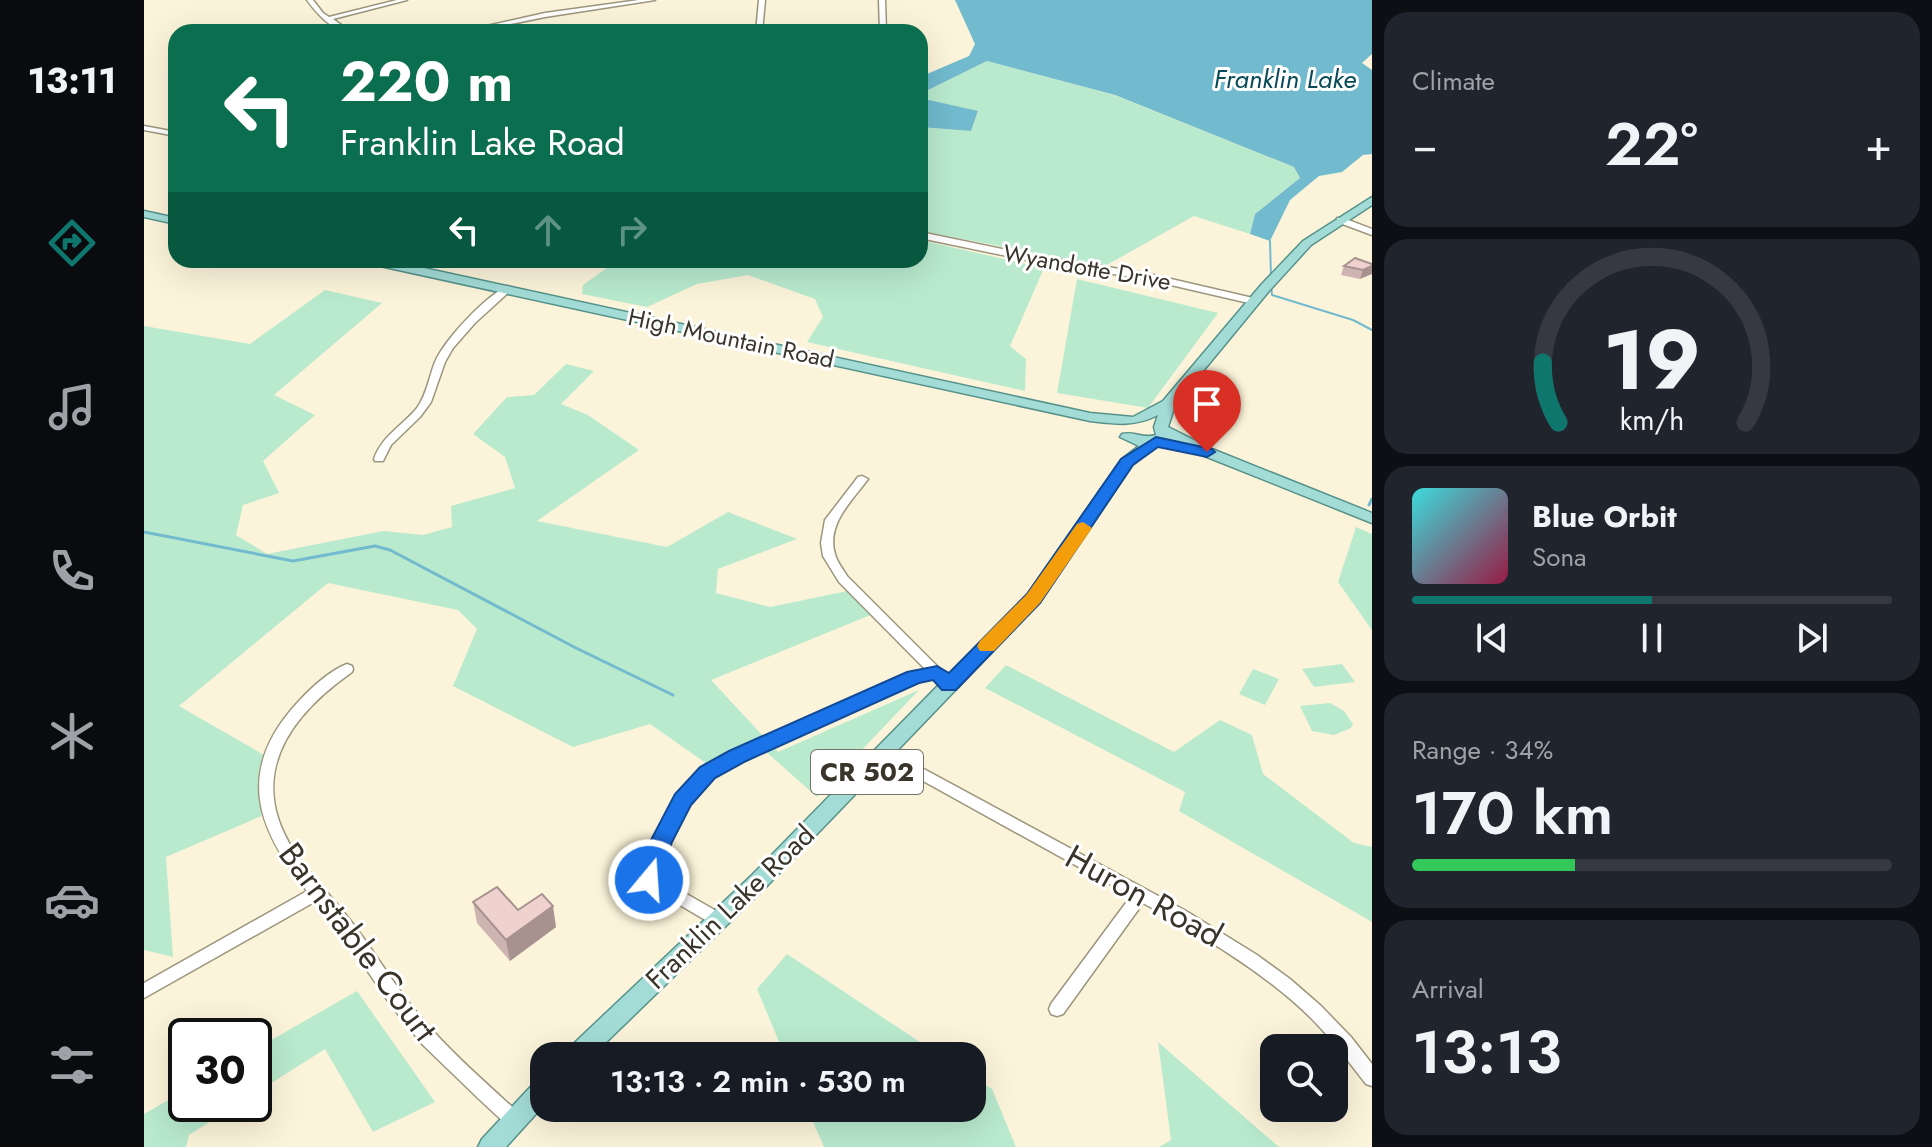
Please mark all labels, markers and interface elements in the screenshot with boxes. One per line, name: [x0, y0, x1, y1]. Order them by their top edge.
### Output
text: 220 m: [340, 41, 513, 122]
text: 13:11: [28, 54, 116, 106]
icon: left: [208, 56, 312, 160]
water label: Franklin Lake: [1214, 60, 1356, 98]
text: Climate: [1412, 62, 1495, 100]
text: 22°: [1605, 101, 1698, 188]
text: −: [1412, 113, 1438, 177]
text: +: [1865, 113, 1892, 177]
text: Franklin Lake Road: [340, 116, 625, 168]
icon: left: [442, 208, 486, 252]
icon: ahead: [526, 208, 570, 252]
icon: right: [610, 208, 654, 252]
icon: directions: [44, 215, 100, 271]
street label: Wyandotte Drive: [1000, 235, 1174, 299]
street label: High Mountain Road: [625, 299, 837, 377]
text: 19: [1603, 299, 1701, 419]
pin: [1173, 370, 1241, 452]
icon: music: [44, 379, 100, 435]
icon: arrive: [1185, 382, 1229, 426]
text: km/h: [1620, 399, 1684, 441]
text: Blue Orbit: [1532, 495, 1677, 538]
text: Sona: [1532, 538, 1587, 576]
icon: phone: [44, 543, 100, 599]
icon: previous: [1470, 616, 1514, 660]
icon: pause: [1630, 616, 1674, 660]
icon: next: [1790, 616, 1834, 660]
icon: climate: [44, 708, 100, 764]
text: Range · 34%: [1412, 731, 1553, 769]
road number: CR 502: [811, 750, 923, 794]
text: 170 km: [1412, 770, 1613, 857]
street label: Franklin Lake Road: [636, 815, 824, 999]
street label: Barnstable Court: [267, 832, 449, 1052]
street label: Huron Road: [1056, 833, 1232, 959]
position arrow: [607, 838, 691, 922]
icon: car: [44, 872, 100, 928]
text: Arrival: [1412, 970, 1484, 1008]
text: 13:13: [1412, 1009, 1561, 1096]
speed limit sign: 30: [168, 1018, 272, 1122]
map controls: [1260, 1034, 1348, 1122]
button: search: [1260, 1034, 1348, 1122]
icon: filters: [44, 1037, 100, 1093]
text: 13:13 · 2 min · 530 m: [610, 1060, 906, 1103]

